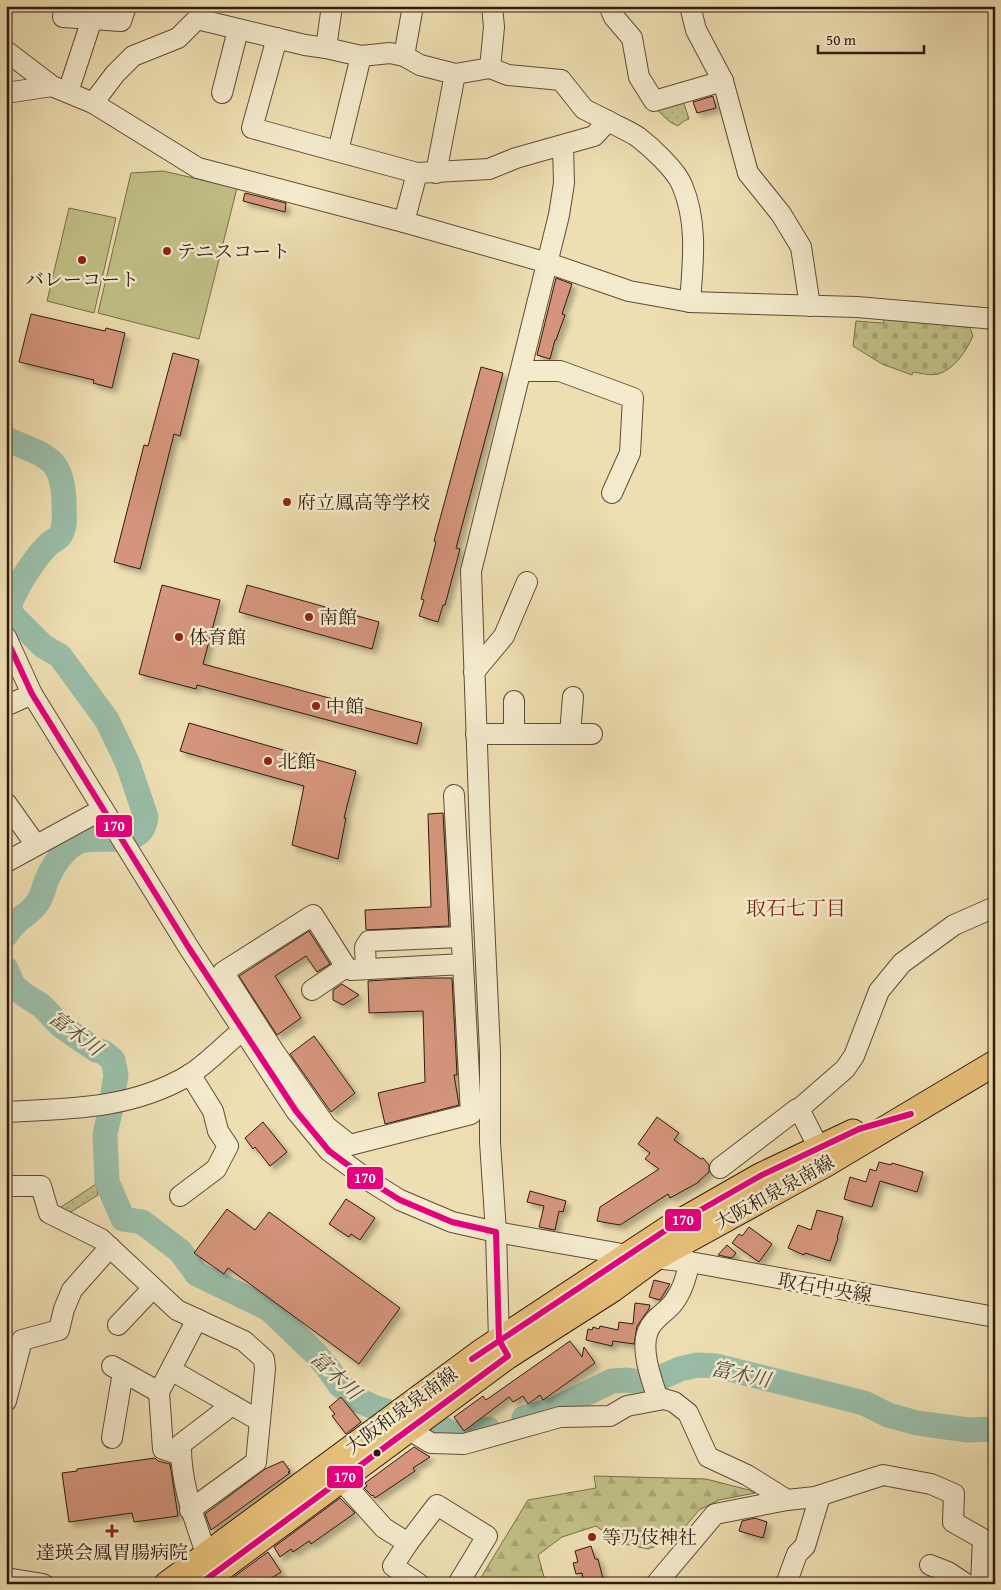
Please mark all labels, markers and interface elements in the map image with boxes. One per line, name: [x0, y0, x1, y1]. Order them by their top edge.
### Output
scale bar: [818, 22, 925, 54]
text: 50 m: [826, 29, 857, 50]
place label: テニスコート: [177, 237, 290, 265]
marker: テニスコート: [161, 245, 173, 257]
marker: バレーコート: [76, 254, 88, 266]
place label: バレーコート: [25, 265, 139, 293]
place label: 府立鳳高等学校: [297, 488, 430, 516]
marker: 府立鳳高等学校: [281, 496, 293, 508]
place label: 南館: [319, 603, 357, 631]
marker: 南館: [303, 611, 315, 623]
place label: 体育館: [189, 623, 246, 651]
marker: 体育館: [173, 631, 185, 643]
place label: 中館: [326, 692, 364, 720]
marker: 中館: [310, 700, 322, 712]
place label: 北館: [278, 747, 316, 775]
marker: 北館: [262, 755, 274, 767]
line badge: 170: [95, 814, 133, 838]
text: 170: [103, 816, 125, 836]
district label: 取石七丁目: [746, 893, 846, 922]
water label: 富木川: [44, 1003, 111, 1063]
street label: 大阪和泉泉南線: [709, 1148, 839, 1236]
line badge: 170: [346, 1166, 384, 1190]
text: 170: [354, 1168, 376, 1188]
line badge: 170: [664, 1208, 702, 1232]
text: 170: [672, 1210, 694, 1230]
street label: 取石中央線: [776, 1265, 874, 1309]
water label: 富木川: [305, 1344, 370, 1407]
water label: 富木川: [709, 1353, 775, 1394]
street label: 大阪和泉泉南線: [339, 1360, 463, 1460]
unlabelled marker: [372, 1448, 382, 1458]
line badge: 170: [326, 1465, 364, 1489]
text: 170: [334, 1467, 356, 1487]
place label: 等乃伎神社: [602, 1523, 697, 1551]
marker: 達瑛会鳳胃腸病院: [105, 1524, 119, 1538]
marker: 等乃伎神社: [586, 1531, 598, 1543]
place label: 達瑛会鳳胃腸病院: [36, 1538, 188, 1566]

